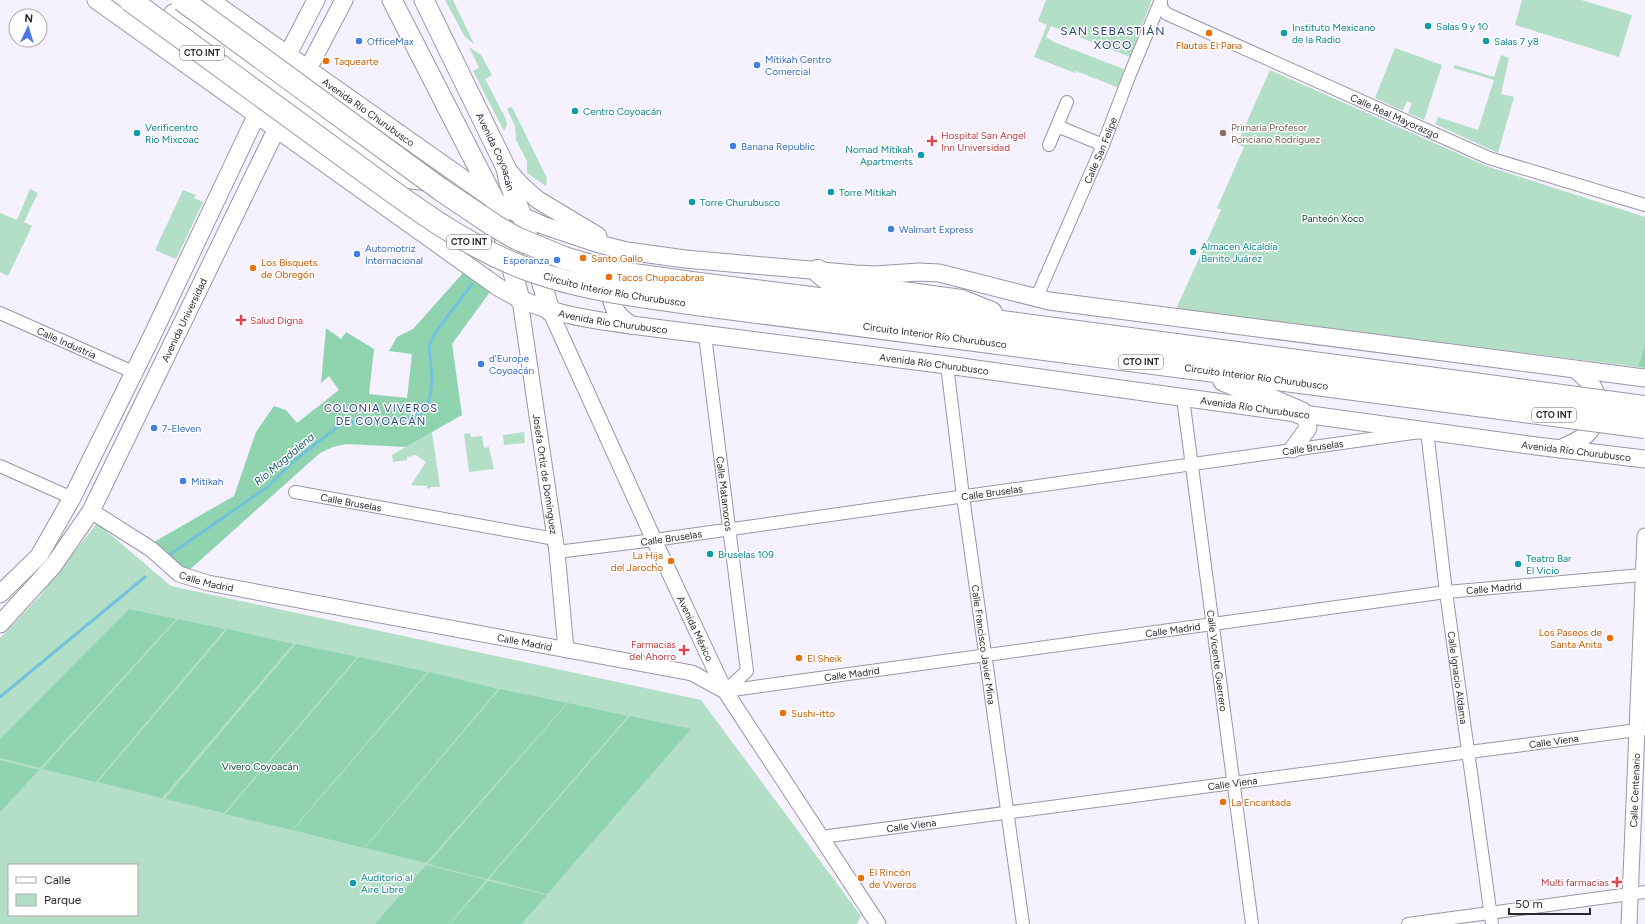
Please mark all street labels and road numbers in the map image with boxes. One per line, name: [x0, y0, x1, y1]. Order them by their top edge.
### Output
road number: CTO INT: [180, 46, 224, 60]
street label: Avenida Río Churubusco: [319, 75, 417, 149]
street label: Calle Real Mayorazgo: [1348, 91, 1441, 142]
street label: Avenida Coyoacán: [473, 111, 518, 193]
street label: Calle San Felipe: [1081, 115, 1120, 186]
road number: CTO INT: [447, 235, 491, 249]
street label: Circuito Interior Río Churubusco: [542, 269, 687, 310]
street label: Avenida Universidad: [158, 276, 210, 364]
street label: Avenida Río Churubusco: [557, 306, 668, 337]
street label: Circuito Interior Río Churubusco: [862, 320, 1008, 351]
street label: Calle Industria: [35, 324, 98, 362]
street label: Avenida Río Churubusco: [879, 351, 990, 378]
road number: CTO INT: [1119, 355, 1163, 369]
street label: Circuito Interior Río Churubusco: [1184, 361, 1329, 393]
street label: Avenida Río Churubusco: [1200, 394, 1311, 422]
road number: CTO INT: [1532, 408, 1576, 422]
street label: Josefa Ortiz de Domínguez: [530, 413, 560, 536]
street label: Calle Bruselas: [1281, 437, 1345, 458]
street label: Avenida Río Churubusco: [1521, 438, 1632, 464]
street label: Calle Matamoros: [713, 456, 736, 532]
street label: Calle Bruselas: [960, 482, 1024, 504]
street label: Calle Bruselas: [319, 491, 383, 515]
street label: Calle Bruselas: [640, 527, 703, 549]
street label: Calle Madrid: [177, 568, 235, 595]
street label: Calle Madrid: [1466, 579, 1523, 597]
street label: Calle Francisco Javier Mina: [969, 584, 998, 705]
street label: Avenida México: [674, 594, 716, 663]
street label: Calle Vicente Guerrero: [1204, 609, 1230, 713]
street label: Calle Madrid: [1144, 620, 1201, 640]
street label: Calle Ignacio Aldama: [1445, 630, 1470, 725]
street label: Calle Madrid: [496, 631, 553, 654]
street label: Calle Madrid: [823, 664, 880, 684]
street label: Calle Viena: [1528, 732, 1579, 751]
street label: Calle Centenario: [1627, 752, 1643, 828]
street label: Calle Viena: [1207, 774, 1258, 793]
street label: Calle Viena: [886, 816, 937, 835]

